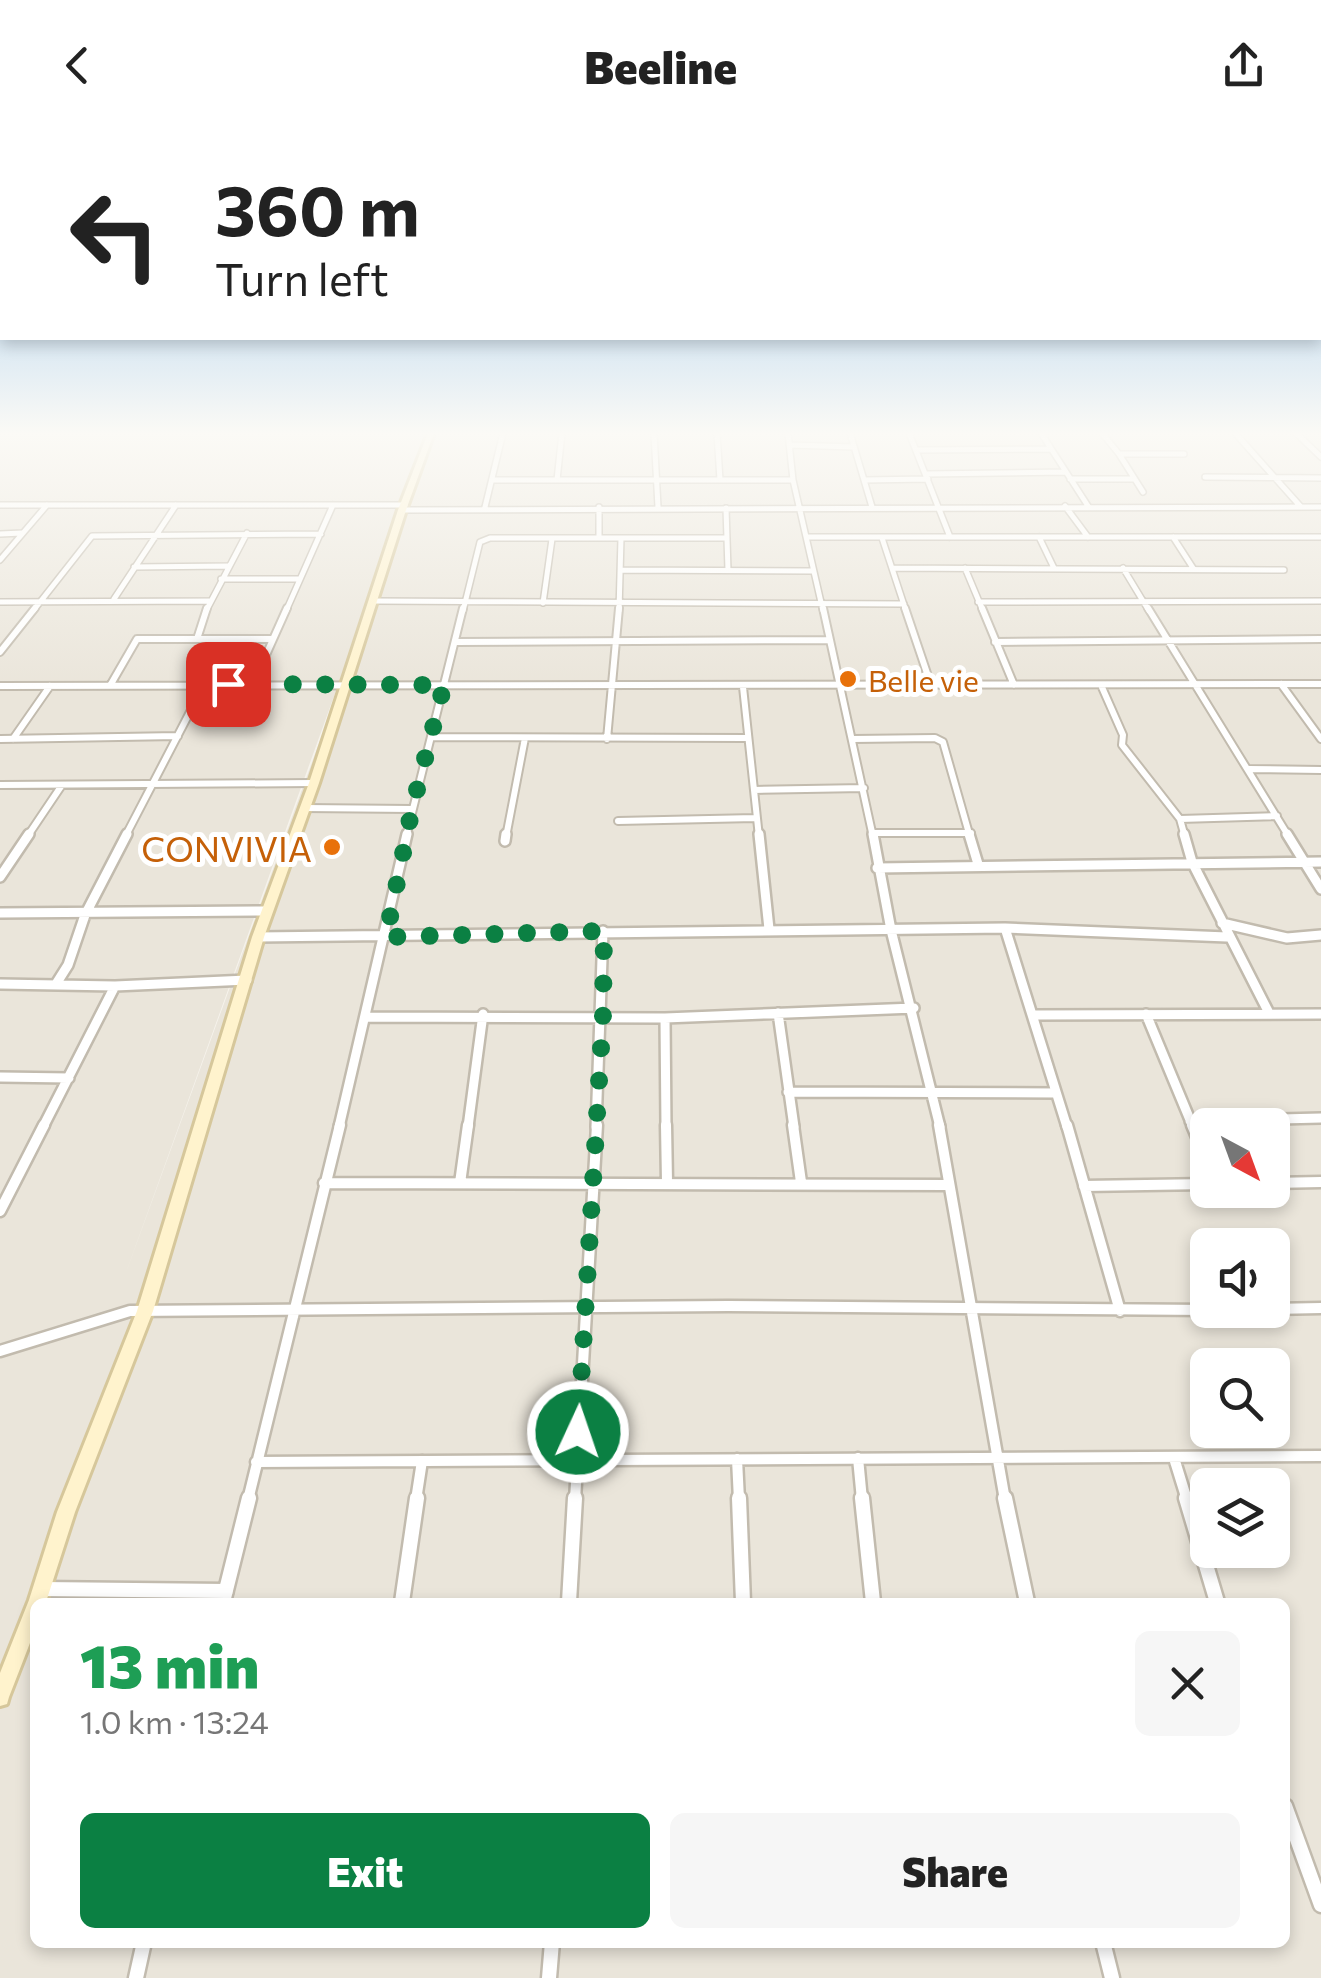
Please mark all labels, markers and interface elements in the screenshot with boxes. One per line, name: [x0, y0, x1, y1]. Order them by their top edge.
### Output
icon: back: [50, 38, 105, 93]
text: Beeline: [584, 38, 737, 93]
icon: share: [1216, 38, 1271, 93]
text: 360 m: [215, 165, 420, 250]
icon: left: [50, 170, 180, 300]
text: Turn left: [215, 250, 389, 305]
pin: [186, 642, 271, 727]
icon: arrive: [201, 657, 256, 712]
place label: Belle vie: [868, 661, 979, 698]
marker: Belle vie: [837, 668, 859, 690]
place label: CONVIVIA: [141, 826, 312, 869]
marker: CONVIVIA: [321, 836, 343, 858]
north arrow: [1190, 1108, 1290, 1208]
map controls: [1190, 1108, 1290, 1568]
button: sound: [1190, 1228, 1290, 1328]
button: search: [1190, 1348, 1290, 1448]
position arrow: [526, 1380, 630, 1484]
button: layers: [1190, 1468, 1290, 1568]
text: 13 min: [80, 1627, 259, 1700]
button: close: [1135, 1631, 1240, 1736]
text: 1.0 km · 13:24: [80, 1701, 269, 1741]
button: Exit: [80, 1813, 650, 1928]
button: Share: [670, 1813, 1240, 1928]

